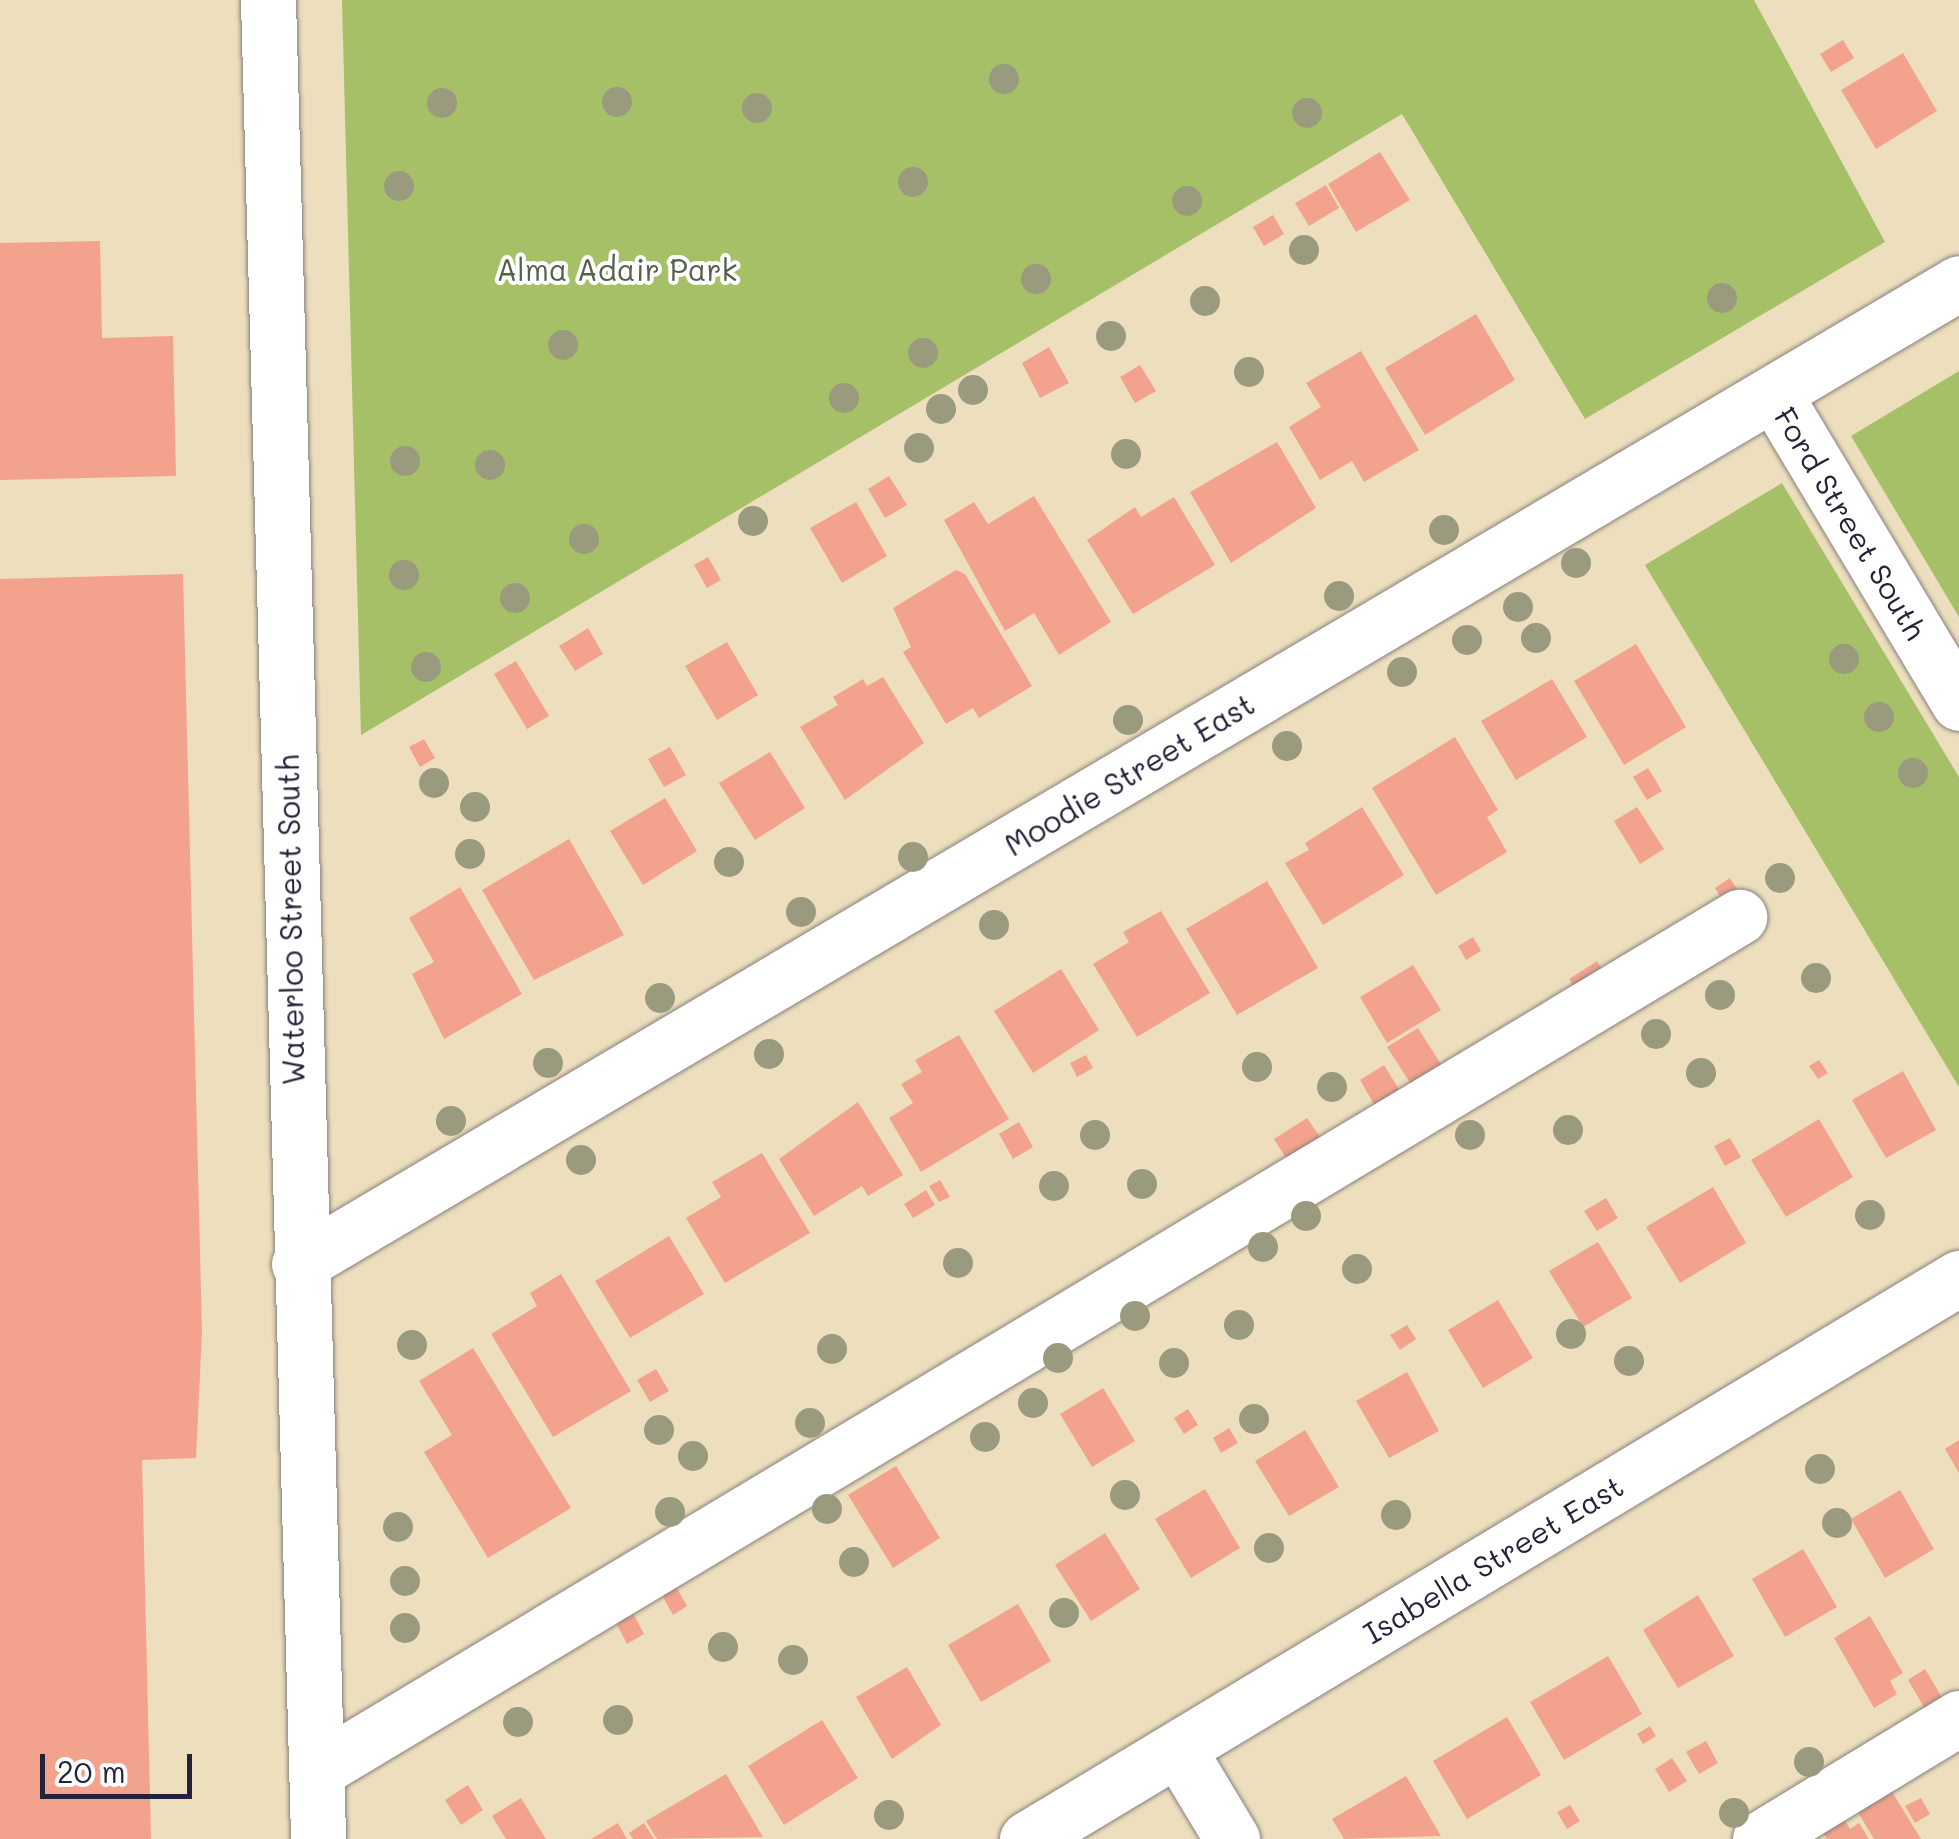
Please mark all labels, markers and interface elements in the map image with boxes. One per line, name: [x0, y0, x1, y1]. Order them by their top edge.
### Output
park label: Alma Adair Park: [497, 251, 737, 287]
street label: Ford Street South: [1767, 400, 1935, 646]
street label: Moodie Street East: [998, 685, 1260, 863]
street label: Waterloo Street South: [269, 754, 311, 1086]
street label: Isabella Street East: [1357, 1467, 1629, 1651]
scale bar: [45, 1734, 198, 1796]
text: 20 m: [57, 1751, 126, 1791]

